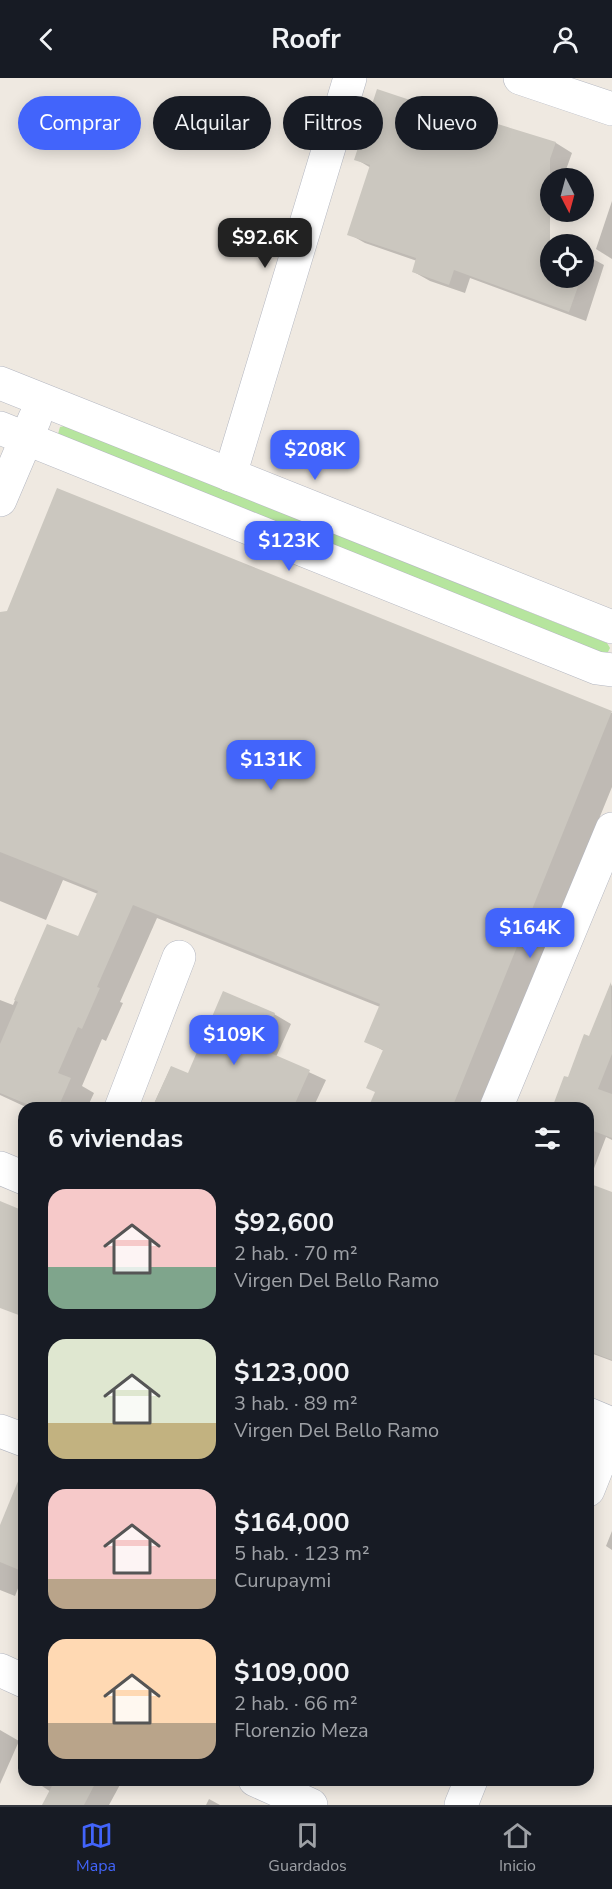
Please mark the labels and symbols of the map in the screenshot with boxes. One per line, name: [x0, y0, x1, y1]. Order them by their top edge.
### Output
north arrow: [540, 168, 594, 222]
pin: $92.6K: [216, 218, 314, 269]
pin: $208K: [273, 430, 357, 481]
pin: $123K: [247, 521, 331, 572]
pin: $131K: [229, 740, 313, 791]
pin: $164K: [488, 908, 572, 959]
pin: $109K: [192, 1015, 276, 1066]

